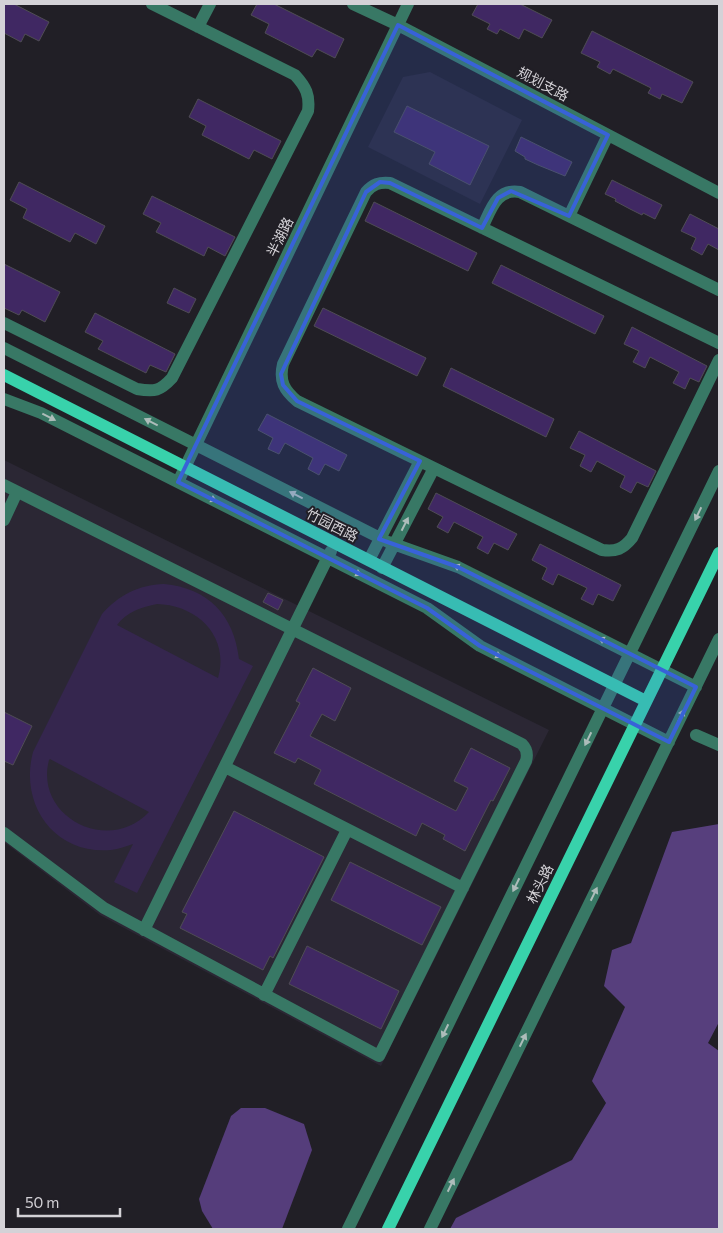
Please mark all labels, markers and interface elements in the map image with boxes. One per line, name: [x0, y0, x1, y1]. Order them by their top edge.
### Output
street label: 规划支路: [515, 63, 572, 104]
street label: 半湖路: [263, 214, 296, 259]
one-way arrow: [42, 413, 56, 421]
one-way arrow: [144, 418, 158, 426]
one-way arrow: [289, 491, 303, 499]
one-way arrow: [203, 494, 217, 502]
street label: 竹园西路: [303, 504, 361, 545]
one-way arrow: [694, 507, 702, 522]
one-way arrow: [401, 517, 409, 531]
one-way arrow: [453, 564, 467, 572]
one-way arrow: [348, 568, 362, 576]
one-way arrow: [598, 637, 612, 645]
one-way arrow: [487, 649, 502, 658]
one-way arrow: [677, 709, 685, 724]
one-way arrow: [584, 732, 592, 746]
street label: 林头路: [523, 861, 556, 906]
one-way arrow: [512, 878, 520, 892]
one-way arrow: [590, 887, 598, 901]
one-way arrow: [441, 1024, 449, 1038]
one-way arrow: [518, 1032, 527, 1047]
one-way arrow: [447, 1178, 455, 1193]
scale bar: [18, 1186, 120, 1218]
text: 50 m: [25, 1193, 59, 1211]

